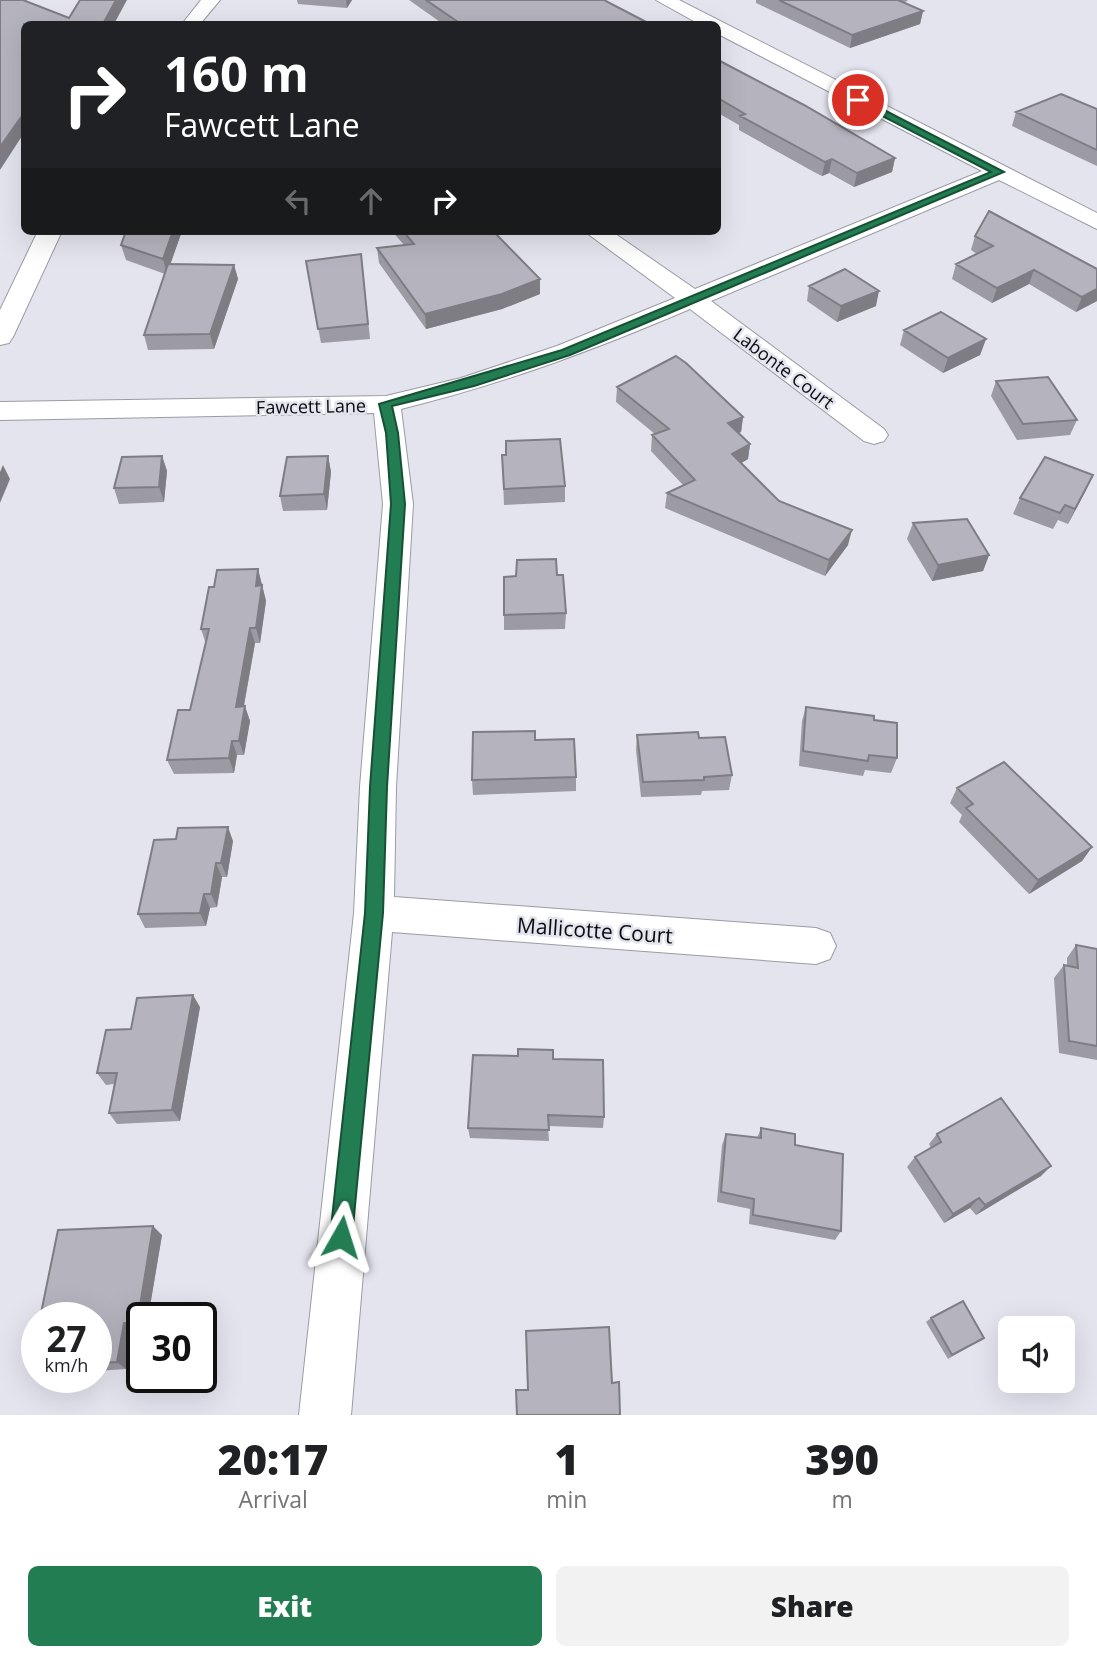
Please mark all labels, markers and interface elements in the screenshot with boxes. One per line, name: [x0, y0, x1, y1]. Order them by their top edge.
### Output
text: 160 m: [164, 40, 309, 106]
icon: right: [49, 49, 140, 140]
pin: [828, 70, 888, 130]
icon: arrive: [839, 81, 877, 119]
text: Fawcett Lane: [164, 103, 360, 146]
icon: left: [279, 182, 317, 220]
icon: ahead: [352, 182, 390, 220]
icon: right: [425, 182, 463, 220]
street label: Labonte Court: [729, 322, 839, 414]
street label: Fawcett Lane: [256, 393, 366, 419]
street label: Mallicotte Court: [516, 911, 674, 949]
position arrow: [304, 1200, 378, 1274]
speed limit sign: 30: [126, 1302, 217, 1393]
text: 27: [46, 1315, 87, 1362]
map controls: [998, 1316, 1075, 1393]
button: sound: [998, 1316, 1075, 1393]
text: km/h: [45, 1353, 88, 1377]
text: 20:17: [218, 1430, 328, 1487]
text: 1: [555, 1430, 579, 1487]
text: 390: [805, 1430, 879, 1487]
text: Arrival: [239, 1483, 308, 1515]
text: min: [546, 1483, 587, 1515]
text: m: [832, 1483, 853, 1515]
button: Exit: [28, 1566, 542, 1646]
button: Share: [556, 1566, 1069, 1646]

